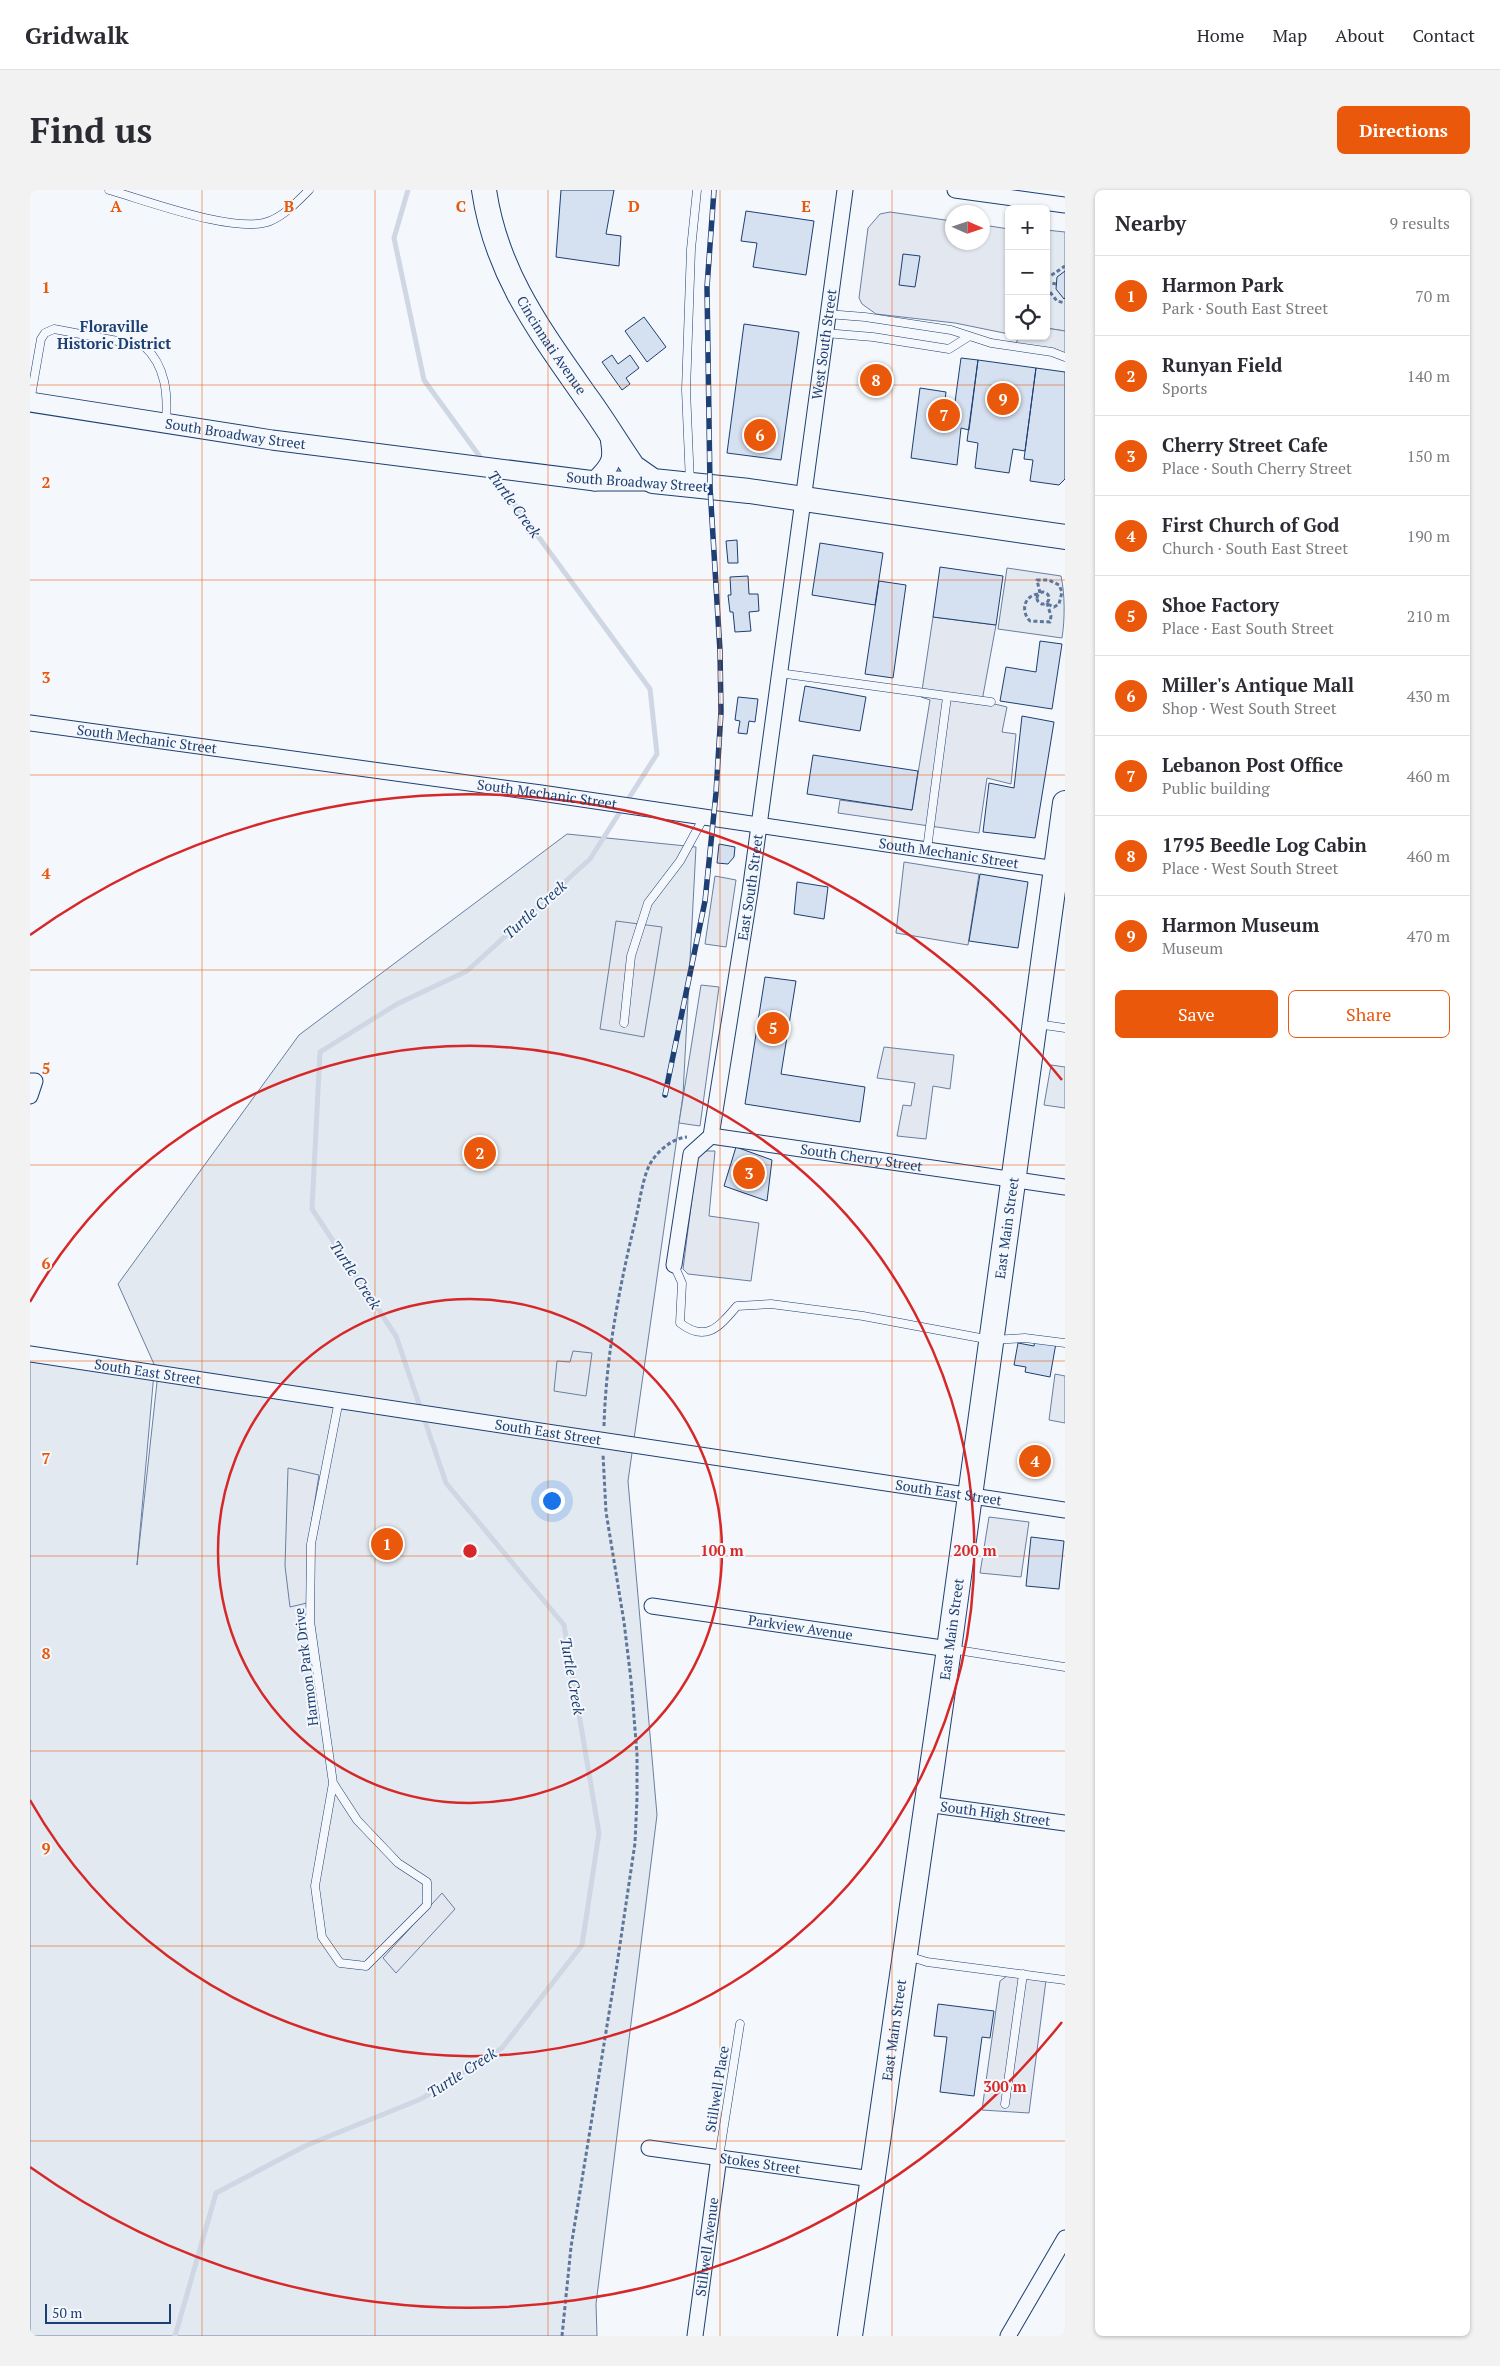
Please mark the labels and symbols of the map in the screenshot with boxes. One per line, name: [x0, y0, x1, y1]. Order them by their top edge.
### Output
text: A: [110, 195, 122, 217]
text: B: [284, 195, 294, 217]
text: C: [456, 195, 466, 217]
text: D: [628, 195, 640, 217]
text: E: [801, 195, 811, 217]
north arrow: [945, 205, 990, 250]
text: 1: [41, 276, 51, 298]
street label: West South Street: [807, 287, 841, 401]
street label: Cincinnati Avenue: [513, 292, 591, 398]
district label: Floraville Historic District: [57, 316, 171, 353]
pin: 8: [860, 361, 892, 399]
pin: 9: [987, 380, 1019, 418]
pin: 7: [928, 396, 960, 434]
street label: South Broadway Street: [164, 413, 308, 453]
pin: 6: [744, 416, 776, 454]
water label: Turtle Creek: [484, 466, 546, 542]
street label: South Broadway Street: [566, 467, 709, 496]
text: 2: [41, 471, 51, 493]
text: 3: [41, 666, 51, 688]
street label: South Mechanic Street: [76, 720, 219, 758]
street label: South Mechanic Street: [476, 774, 619, 813]
street label: East South Street: [732, 832, 767, 942]
street label: South Mechanic Street: [878, 833, 1021, 872]
text: 4: [41, 862, 51, 884]
water label: Turtle Creek: [498, 875, 571, 943]
pin: 5: [757, 1009, 789, 1047]
text: 5: [41, 1057, 51, 1079]
pin: 2: [464, 1134, 496, 1172]
street label: South Cherry Street: [799, 1139, 925, 1175]
pin: 3: [733, 1154, 765, 1192]
street label: East Main Street: [990, 1175, 1023, 1280]
water label: Turtle Creek: [326, 1236, 387, 1313]
text: 6: [41, 1252, 51, 1274]
street label: South East Street: [93, 1354, 203, 1389]
street label: South East Street: [494, 1414, 604, 1449]
pin: 4: [1019, 1442, 1051, 1480]
text: 7: [41, 1447, 51, 1469]
street label: South East Street: [894, 1475, 1004, 1509]
your location: [539, 1488, 565, 1514]
pin: 1: [371, 1525, 403, 1563]
text: 100 m: [700, 1540, 744, 1560]
text: 200 m: [953, 1540, 997, 1560]
centre of rings: [461, 1542, 479, 1560]
street label: East Main Street: [935, 1576, 968, 1681]
street label: Harmon Park Drive: [289, 1607, 322, 1727]
street label: Parkview Avenue: [747, 1610, 854, 1644]
water label: Turtle Creek: [556, 1635, 590, 1717]
text: 8: [41, 1642, 51, 1664]
street label: South High Street: [939, 1796, 1052, 1830]
text: 9: [41, 1837, 51, 1859]
street label: East Main Street: [877, 1977, 910, 2082]
water label: Turtle Creek: [423, 2042, 501, 2102]
street label: Stillwell Place: [700, 2044, 733, 2133]
text: 300 m: [983, 2076, 1027, 2096]
street label: Stokes Street: [718, 2148, 802, 2178]
street label: Stillwell Avenue: [690, 2196, 723, 2298]
scale bar: [45, 2301, 171, 2324]

